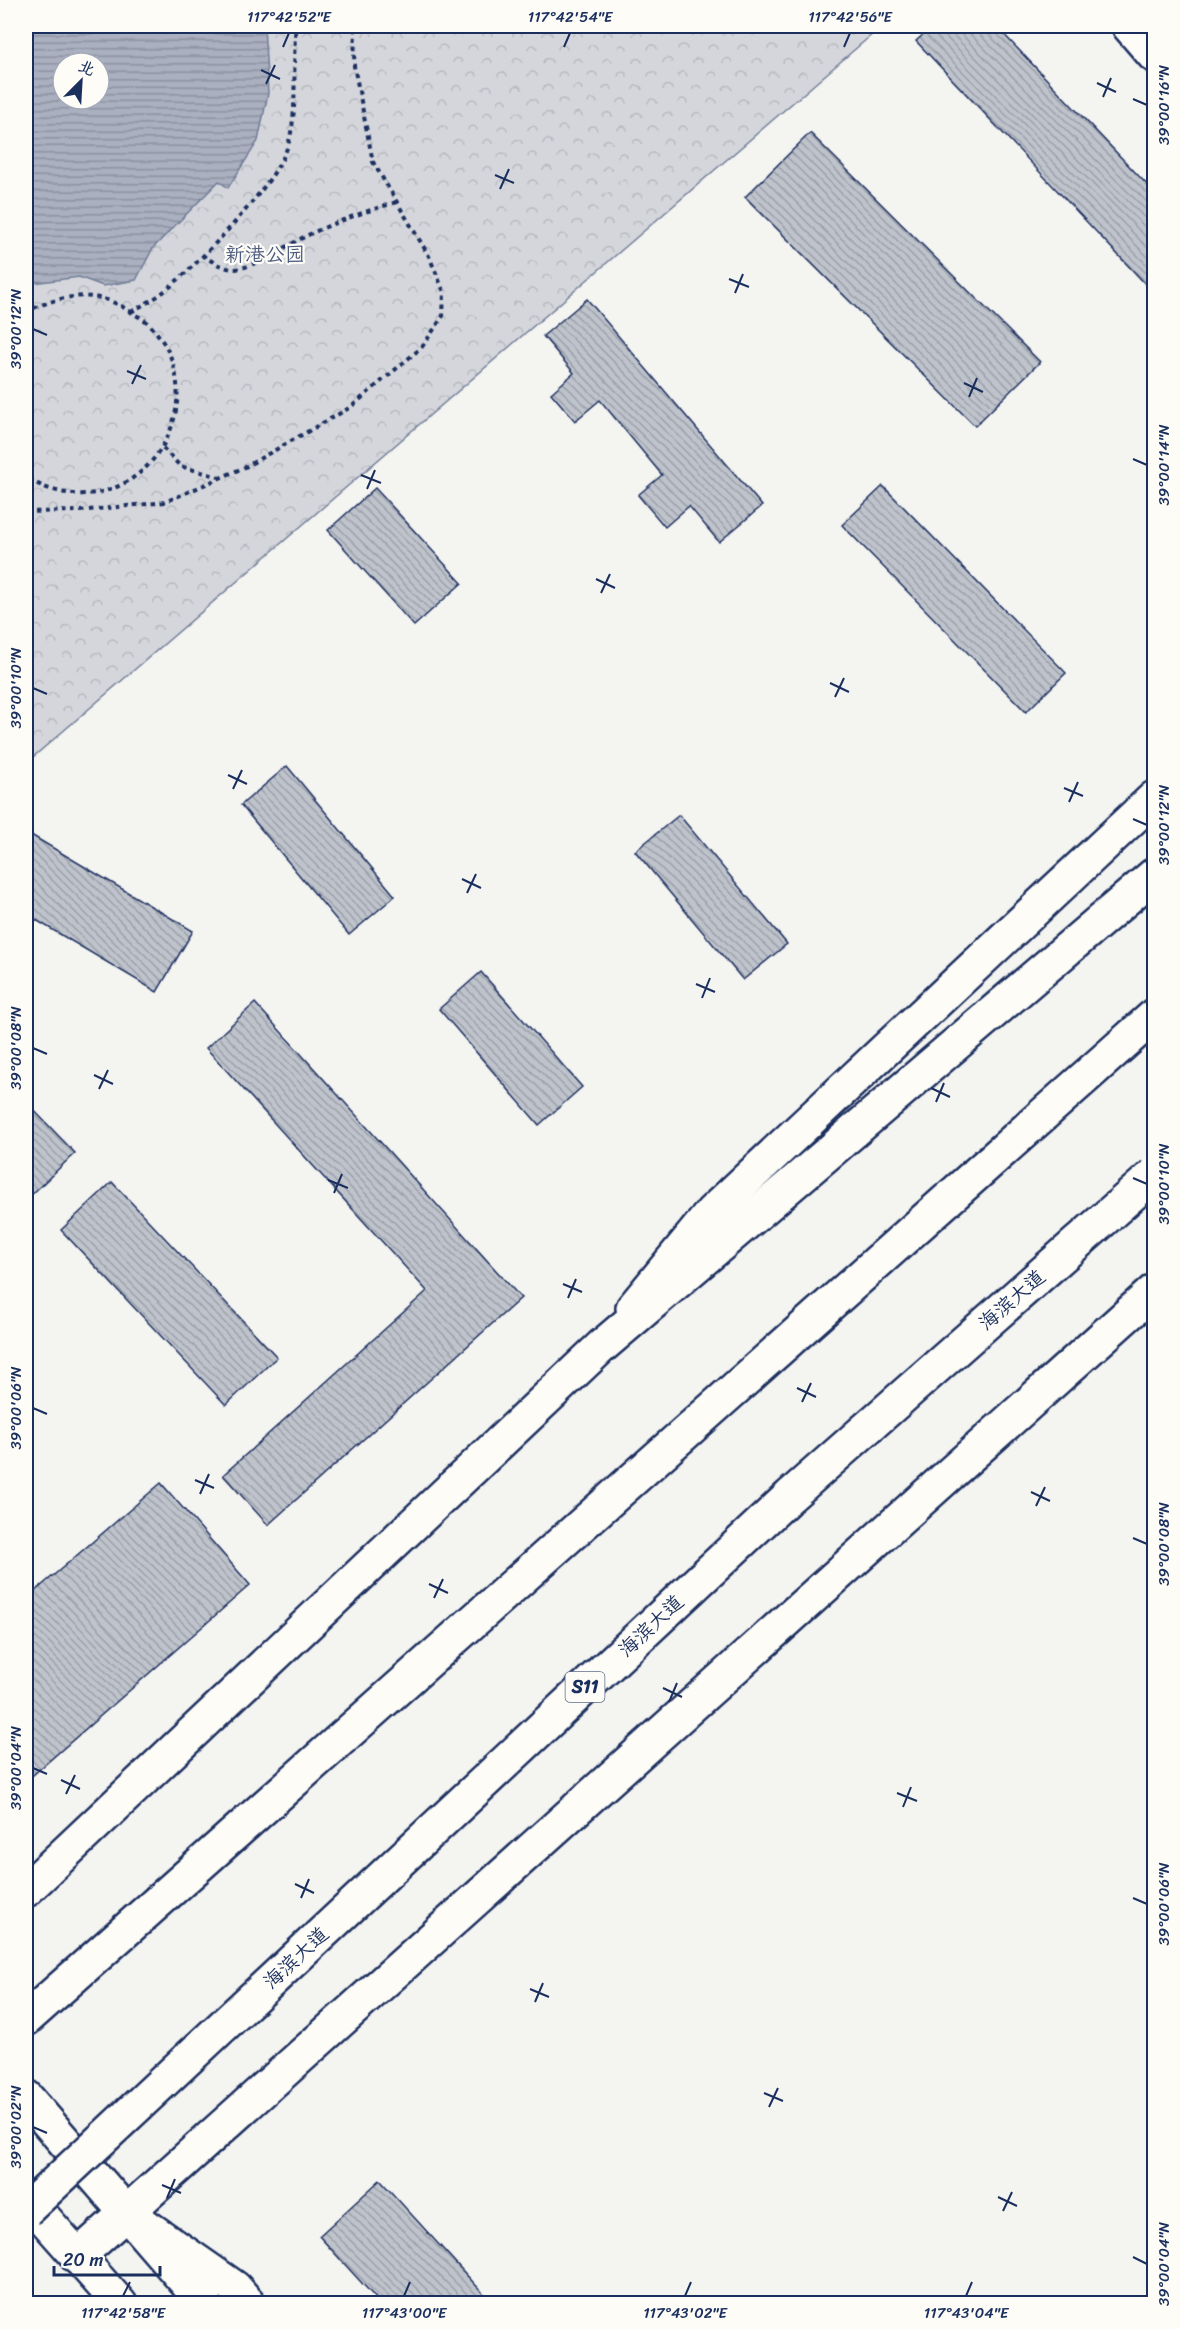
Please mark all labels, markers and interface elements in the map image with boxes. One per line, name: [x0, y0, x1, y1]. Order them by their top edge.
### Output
text: 117°42'52"E: [247, 4, 333, 30]
text: 117°42'54"E: [528, 4, 614, 30]
text: 117°42'56"E: [808, 4, 894, 30]
north arrow: [51, 51, 111, 111]
text: 北: [74, 51, 100, 84]
text: 39°00'16"N: [1151, 64, 1177, 145]
park label: 新港公园: [225, 237, 305, 272]
text: 39°00'12"N: [3, 288, 29, 369]
text: 39°00'14"N: [1151, 424, 1177, 505]
text: 39°00'10"N: [3, 647, 29, 728]
text: 39°00'12"N: [1151, 784, 1177, 865]
text: 39°00'08"N: [3, 1006, 29, 1090]
text: 39°00'10"N: [1151, 1143, 1177, 1224]
street label: 海滨大道: [970, 1261, 1054, 1339]
text: 39°00'06"N: [3, 1366, 29, 1450]
text: 39°00'08"N: [1151, 1502, 1177, 1586]
street label: 海滨大道: [610, 1586, 692, 1666]
road number: S11: [566, 1672, 604, 1702]
text: 39°00'04"N: [3, 1725, 29, 1810]
text: 39°00'06"N: [1151, 1862, 1177, 1946]
street label: 海滨大道: [255, 1918, 337, 1998]
text: 39°00'02"N: [3, 2085, 29, 2169]
text: 39°00'04"N: [1151, 2221, 1177, 2306]
scale bar: [54, 2239, 160, 2277]
text: 20 m: [63, 2244, 103, 2276]
text: 117°42'58"E: [81, 2300, 167, 2326]
text: 117°43'00"E: [362, 2300, 448, 2326]
text: 117°43'02"E: [643, 2300, 729, 2326]
text: 117°43'04"E: [924, 2300, 1010, 2326]

